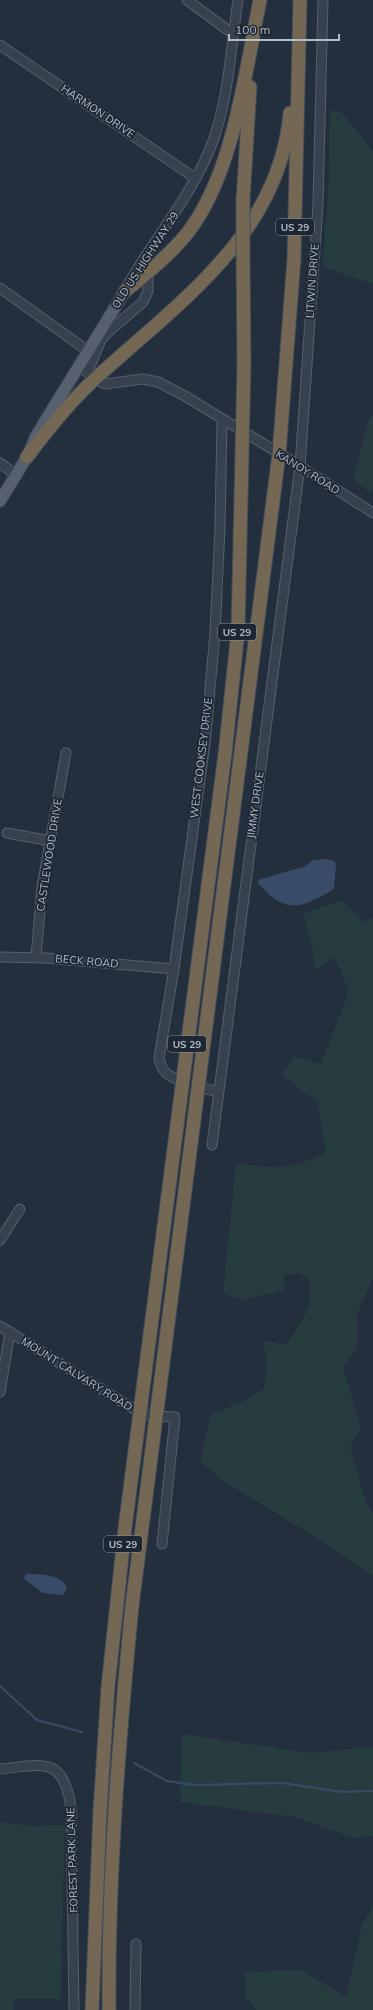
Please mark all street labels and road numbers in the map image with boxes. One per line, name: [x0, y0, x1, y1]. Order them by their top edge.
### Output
street label: HARMON DRIVE: [58, 81, 138, 141]
street label: OLD US HIGHWAY 29: [108, 209, 182, 311]
road number: US 29: [276, 219, 314, 235]
street label: LITWIN DRIVE: [302, 243, 322, 319]
street label: KANOY ROAD: [273, 447, 343, 497]
road number: US 29: [218, 624, 256, 640]
street label: WEST COOKSEY DRIVE: [187, 697, 215, 819]
street label: JIMMY DRIVE: [243, 770, 267, 840]
street label: CASTLEWOOD DRIVE: [33, 798, 65, 912]
street label: BECK ROAD: [55, 951, 119, 971]
road number: US 29: [168, 1036, 206, 1052]
street label: MOUNT CALVARY ROAD: [19, 1334, 135, 1414]
road number: US 29: [104, 1536, 142, 1552]
street label: FOREST PARK LANE: [63, 1807, 81, 1913]

